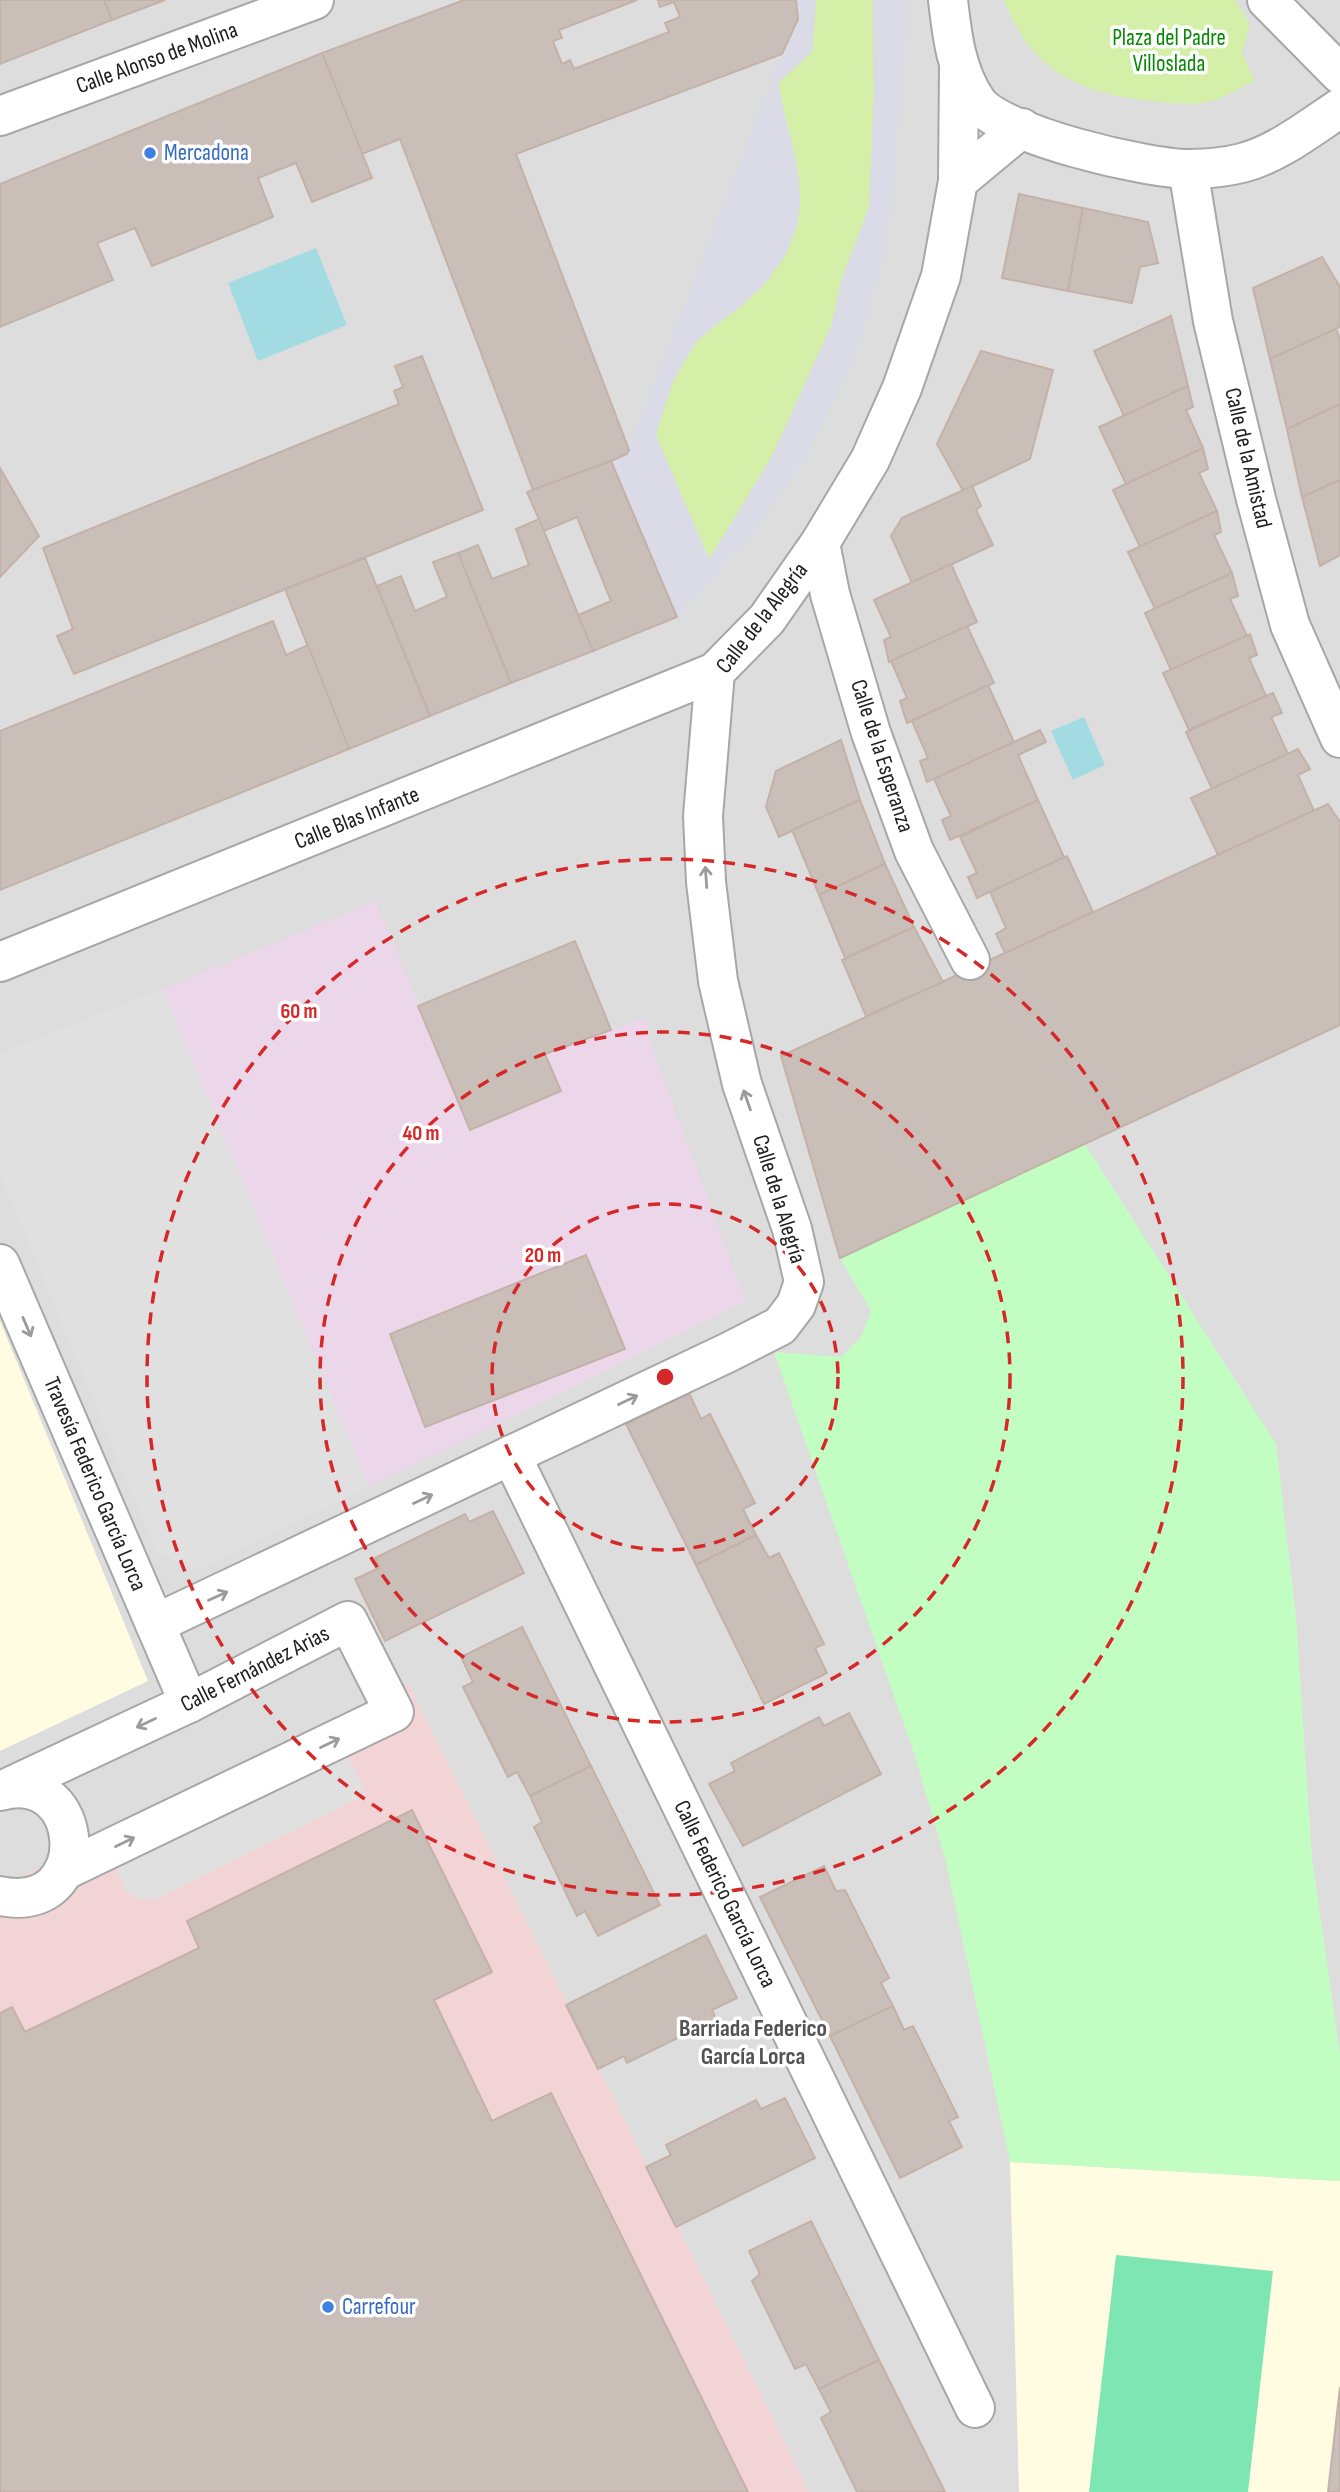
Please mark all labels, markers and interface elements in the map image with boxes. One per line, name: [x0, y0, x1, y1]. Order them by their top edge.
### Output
street label: Calle Alonso de Molina: [72, 16, 242, 100]
park label: Plaza del Padre Villoslada: [1112, 24, 1226, 78]
place label: Mercadona: [164, 139, 249, 167]
marker: Mercadona: [142, 145, 158, 161]
street label: Calle de la Amistad: [1218, 385, 1278, 531]
street label: Calle de la Alegría: [710, 557, 814, 679]
street label: Calle de la Esperanza: [844, 676, 920, 836]
street label: Calle Blas Infante: [290, 780, 424, 856]
one-way arrow: [699, 866, 712, 889]
text: 60 m: [280, 999, 318, 1024]
one-way arrow: [740, 1090, 752, 1112]
text: 40 m: [403, 1121, 439, 1146]
street label: Calle de la Alegría: [746, 1131, 812, 1267]
text: 20 m: [525, 1243, 561, 1268]
one-way arrow: [21, 1316, 34, 1337]
centre of rings: [653, 1365, 677, 1389]
street label: Travesía Federico García Lorca: [37, 1373, 153, 1595]
one-way arrow: [617, 1392, 638, 1406]
one-way arrow: [412, 1492, 433, 1505]
one-way arrow: [206, 1589, 228, 1602]
street label: Calle Fernández Arias: [176, 1620, 334, 1718]
one-way arrow: [136, 1717, 157, 1730]
one-way arrow: [319, 1736, 340, 1749]
street label: Calle Federico García Lorca: [667, 1796, 783, 1992]
one-way arrow: [114, 1834, 135, 1848]
district label: Barriada Federico García Lorca: [679, 2014, 827, 2071]
place label: Carrefour: [342, 2293, 416, 2321]
marker: Carrefour: [320, 2299, 336, 2315]

